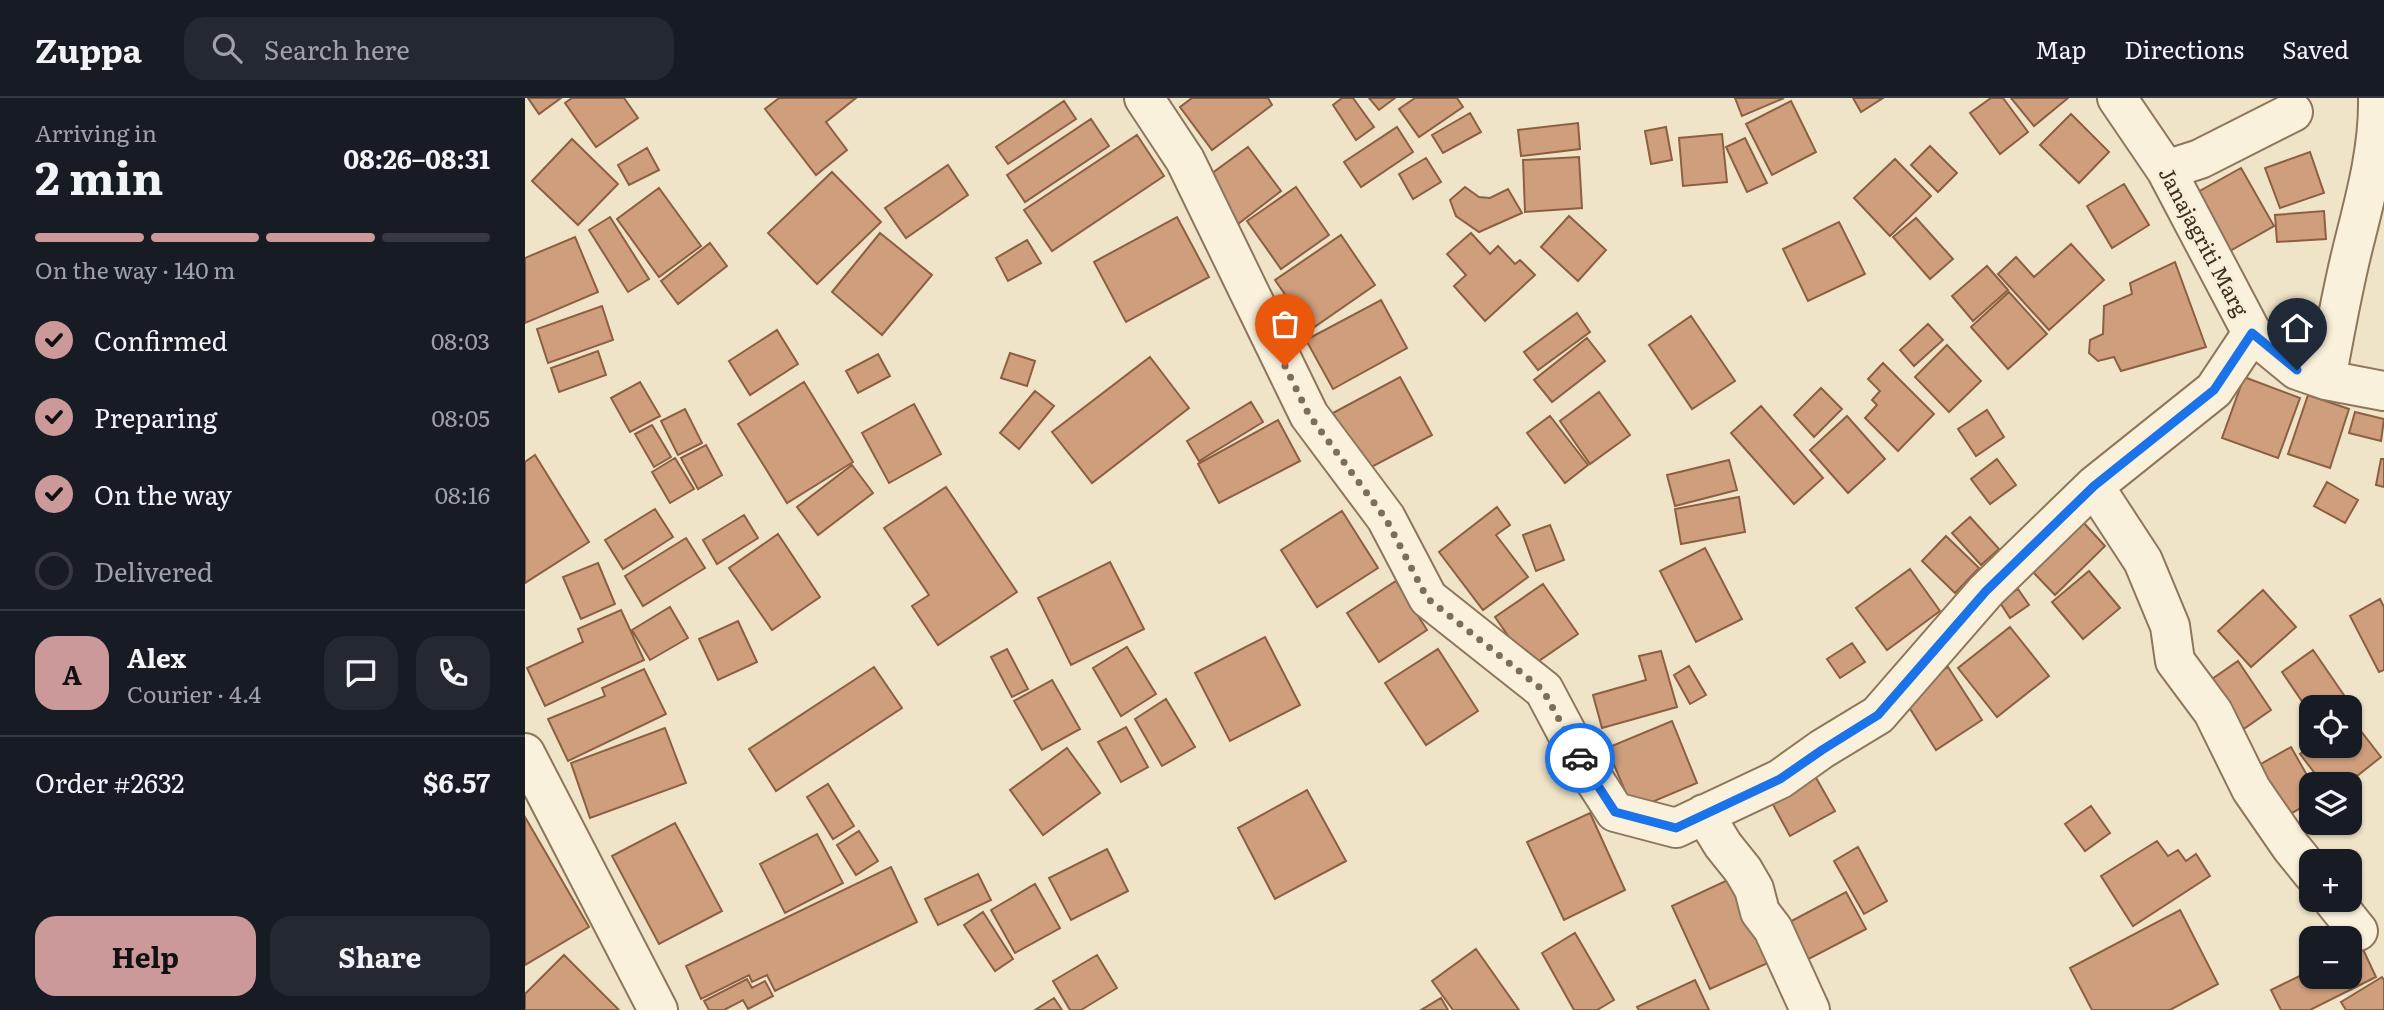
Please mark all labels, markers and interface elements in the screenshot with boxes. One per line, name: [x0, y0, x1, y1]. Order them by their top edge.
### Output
search box: [184, 17, 674, 80]
text: Zuppa: [35, 24, 142, 73]
icon: search: [208, 29, 246, 67]
text: Search here: [264, 29, 410, 68]
text: Map: [2035, 31, 2086, 66]
text: Directions: [2124, 31, 2244, 66]
text: Saved: [2282, 31, 2349, 66]
text: Arriving in: [35, 115, 157, 149]
text: 08:26–08:31: [343, 138, 490, 177]
text: 2 min: [35, 141, 164, 209]
street label: Janajagriti Marg: [2153, 160, 2258, 321]
text: On the way · 140 m: [35, 252, 235, 286]
pin: [1255, 294, 1315, 366]
pin: [2267, 298, 2327, 370]
icon: bag: [1266, 305, 1304, 343]
icon: home: [2278, 309, 2316, 347]
text: Confirmed: [94, 320, 228, 359]
icon: check: [35, 321, 73, 359]
text: 08:03: [431, 323, 490, 357]
text: Preparing: [94, 397, 217, 436]
icon: check: [35, 398, 73, 436]
text: 08:05: [431, 400, 490, 434]
text: On the way: [94, 474, 232, 513]
icon: check: [35, 475, 73, 513]
text: 08:16: [435, 477, 490, 511]
text: Delivered: [94, 551, 213, 590]
button: chat: [324, 636, 398, 710]
button: phone: [416, 636, 490, 710]
text: Alex: [127, 637, 186, 676]
text: A: [62, 654, 82, 693]
text: Courier · 4.4: [127, 676, 261, 710]
map controls: [2299, 695, 2362, 989]
button: locate: [2299, 695, 2362, 758]
courier: [1545, 723, 1615, 793]
icon: car: [1561, 739, 1599, 777]
text: Order #2632: [35, 762, 184, 801]
text: $6.57: [423, 762, 490, 801]
button: layers: [2299, 772, 2362, 835]
button: +: [2299, 849, 2362, 912]
button: Help: [35, 916, 256, 996]
button: Share: [270, 916, 490, 996]
button: −: [2299, 926, 2362, 989]

